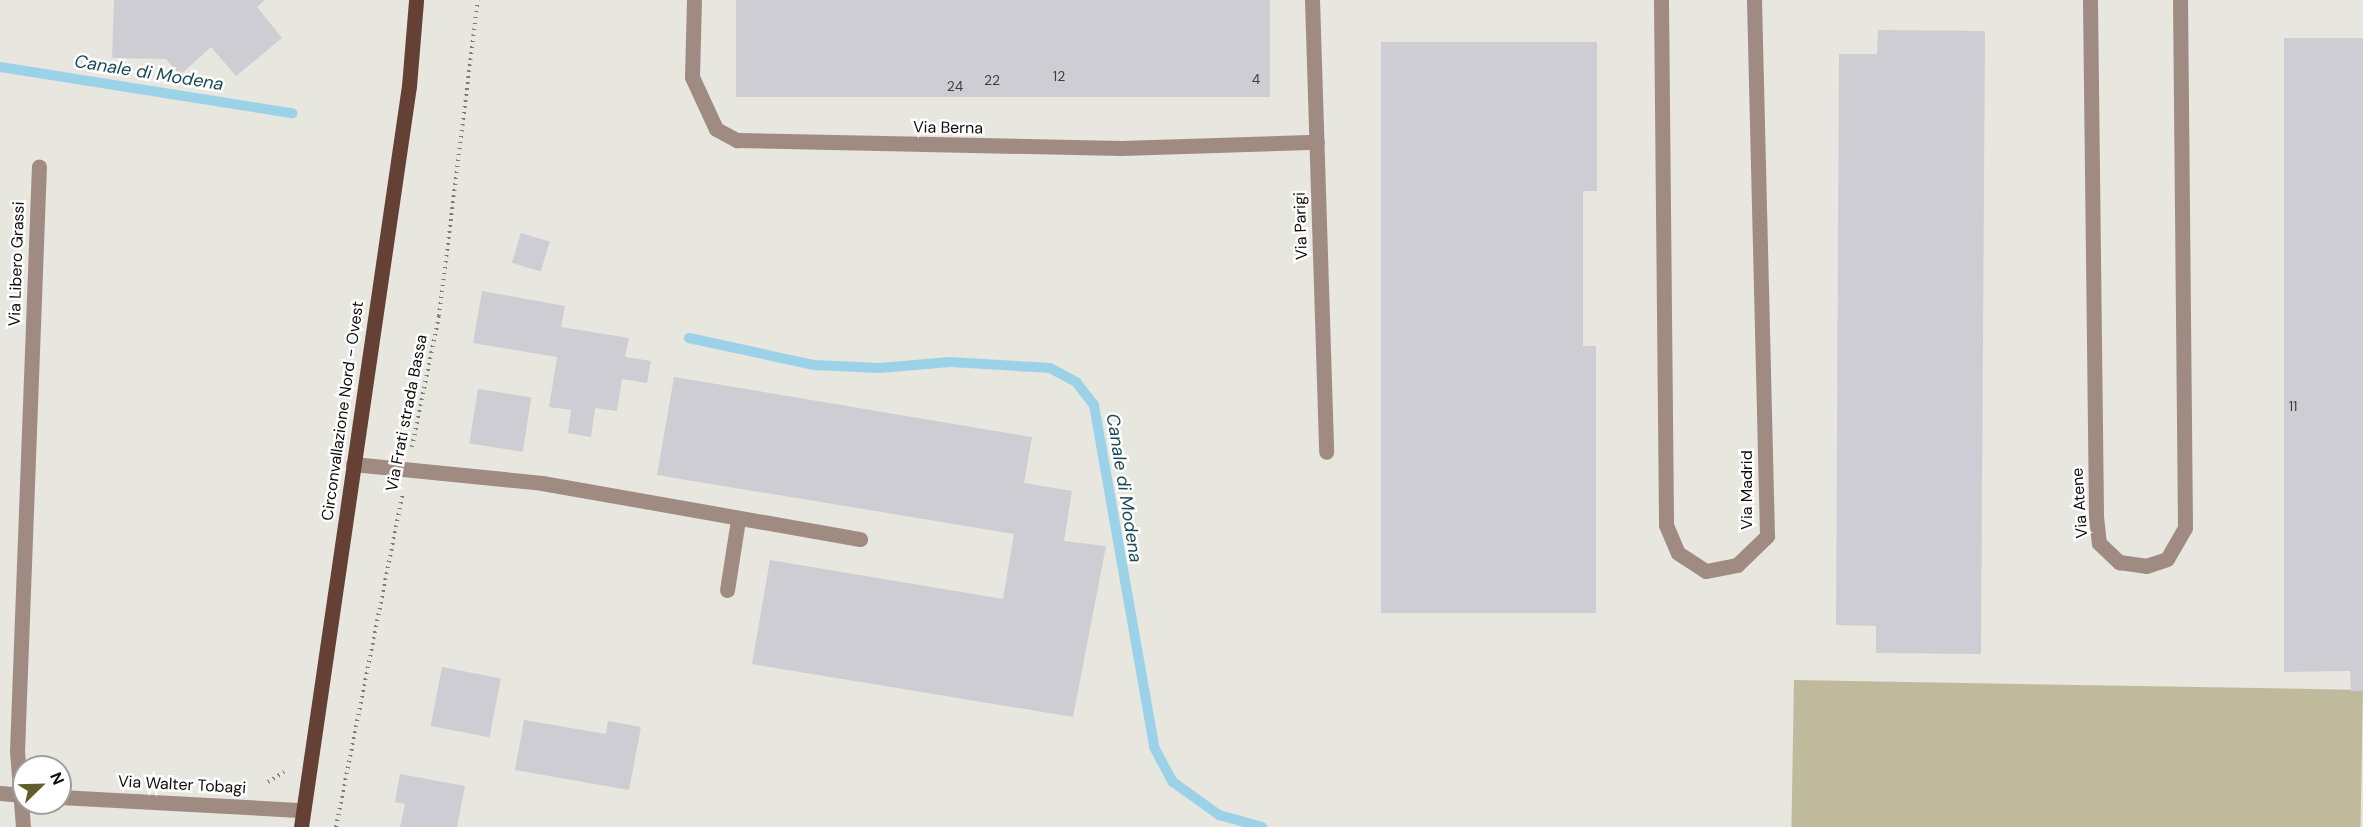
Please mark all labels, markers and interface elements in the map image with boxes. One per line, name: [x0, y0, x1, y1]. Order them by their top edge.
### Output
water label: Canale di Modena: [73, 51, 225, 95]
house number: 12: [1053, 68, 1065, 84]
house number: 4: [1252, 71, 1260, 87]
house number: 22: [984, 72, 1000, 88]
house number: 24: [947, 78, 963, 94]
street label: Via Berna: [913, 118, 983, 138]
street label: Via Parigi: [1290, 192, 1312, 260]
street label: Via Libero Grassi: [5, 201, 29, 327]
street label: Circonvallazione Nord - Ovest: [318, 300, 368, 522]
street label: Via Frati strada Bassa: [382, 333, 432, 493]
house number: 11: [2289, 398, 2297, 414]
water label: Canale di Modena: [1102, 412, 1146, 564]
street label: Via Madrid: [1737, 450, 1757, 530]
street label: Via Atene: [2068, 467, 2092, 539]
north arrow: [12, 755, 72, 815]
text: N: [45, 769, 69, 788]
street label: Via Walter Tobagi: [117, 772, 247, 798]

